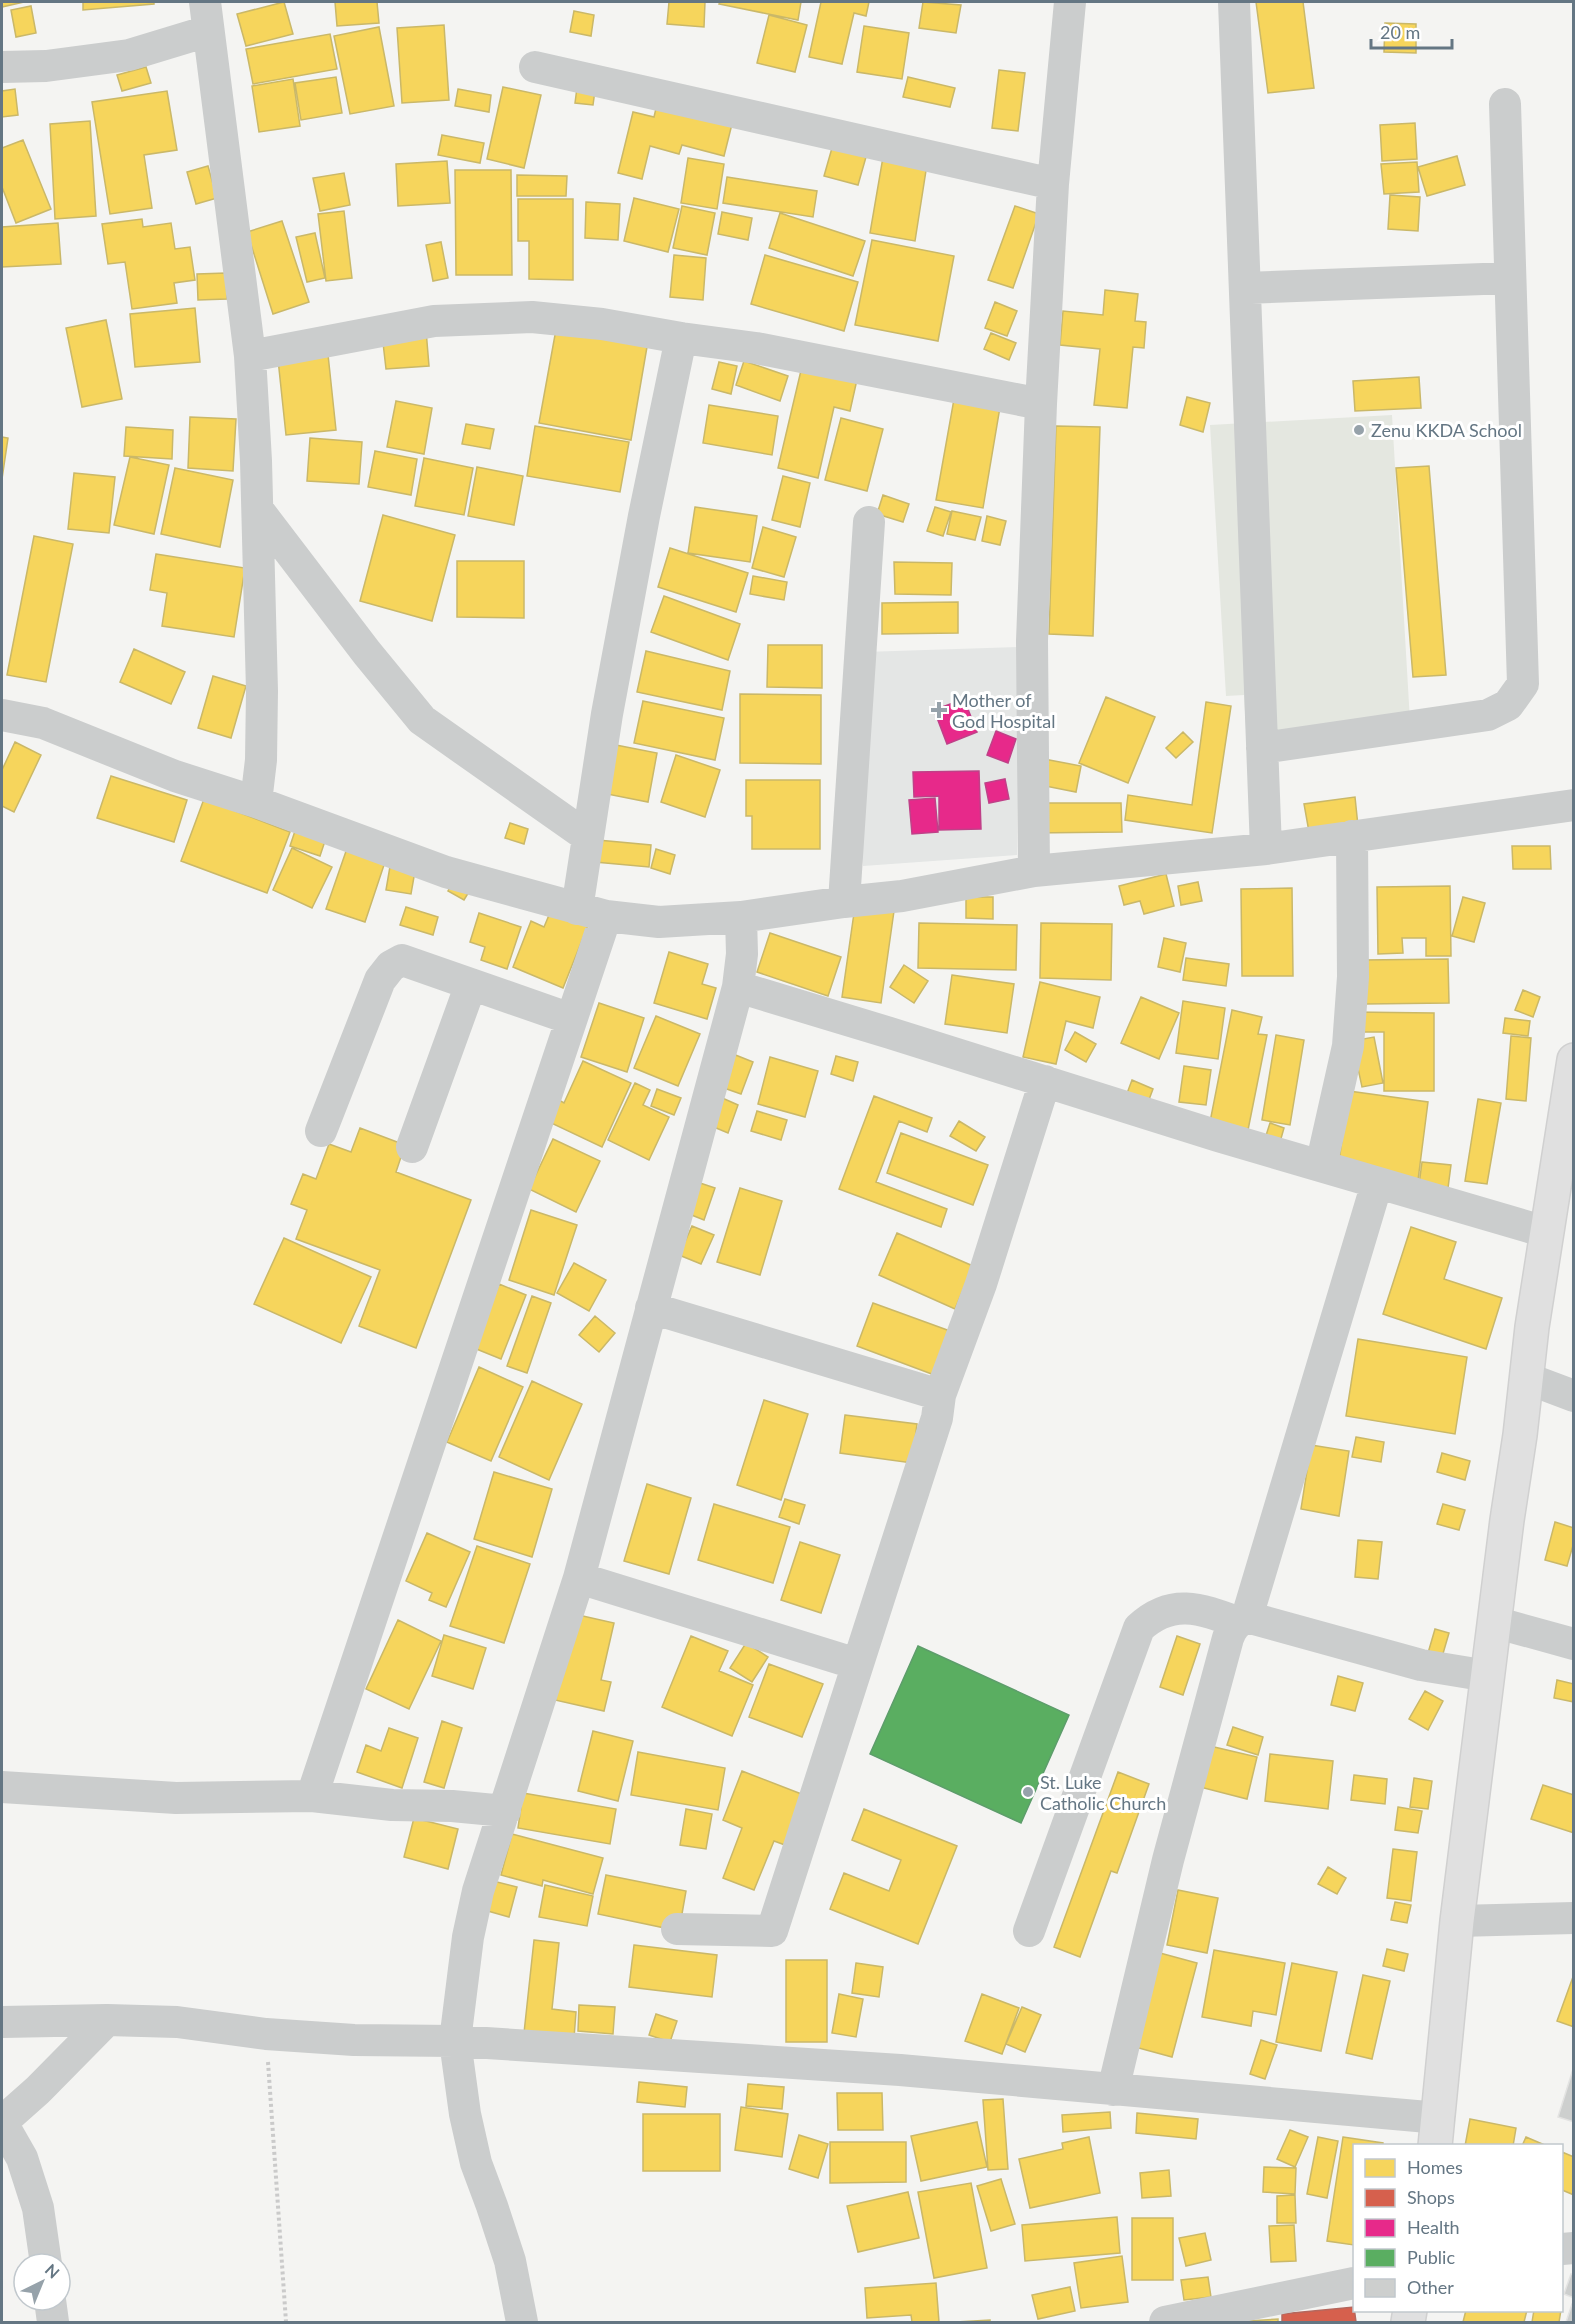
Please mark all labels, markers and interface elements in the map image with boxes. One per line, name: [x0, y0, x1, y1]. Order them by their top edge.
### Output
scale bar: [1371, 12, 1452, 50]
text: 20 m: [1380, 21, 1420, 43]
place label: Zenu KKDA School: [1371, 419, 1522, 441]
marker: Zenu KKDA School: [1352, 423, 1366, 437]
place label: Mother of God Hospital: [952, 689, 1055, 732]
marker: Mother of God Hospital: [930, 701, 948, 719]
place label: St. Luke Catholic Church: [1040, 1771, 1166, 1814]
marker: St. Luke Catholic Church: [1021, 1785, 1035, 1799]
legend: [1353, 2144, 1563, 2312]
text: Homes: [1407, 2156, 1463, 2178]
text: Shops: [1407, 2186, 1455, 2208]
text: Health: [1407, 2216, 1460, 2238]
text: Public: [1407, 2246, 1455, 2268]
north arrow: [12, 2252, 72, 2312]
text: N: [42, 2260, 64, 2282]
text: Other: [1407, 2276, 1454, 2298]

